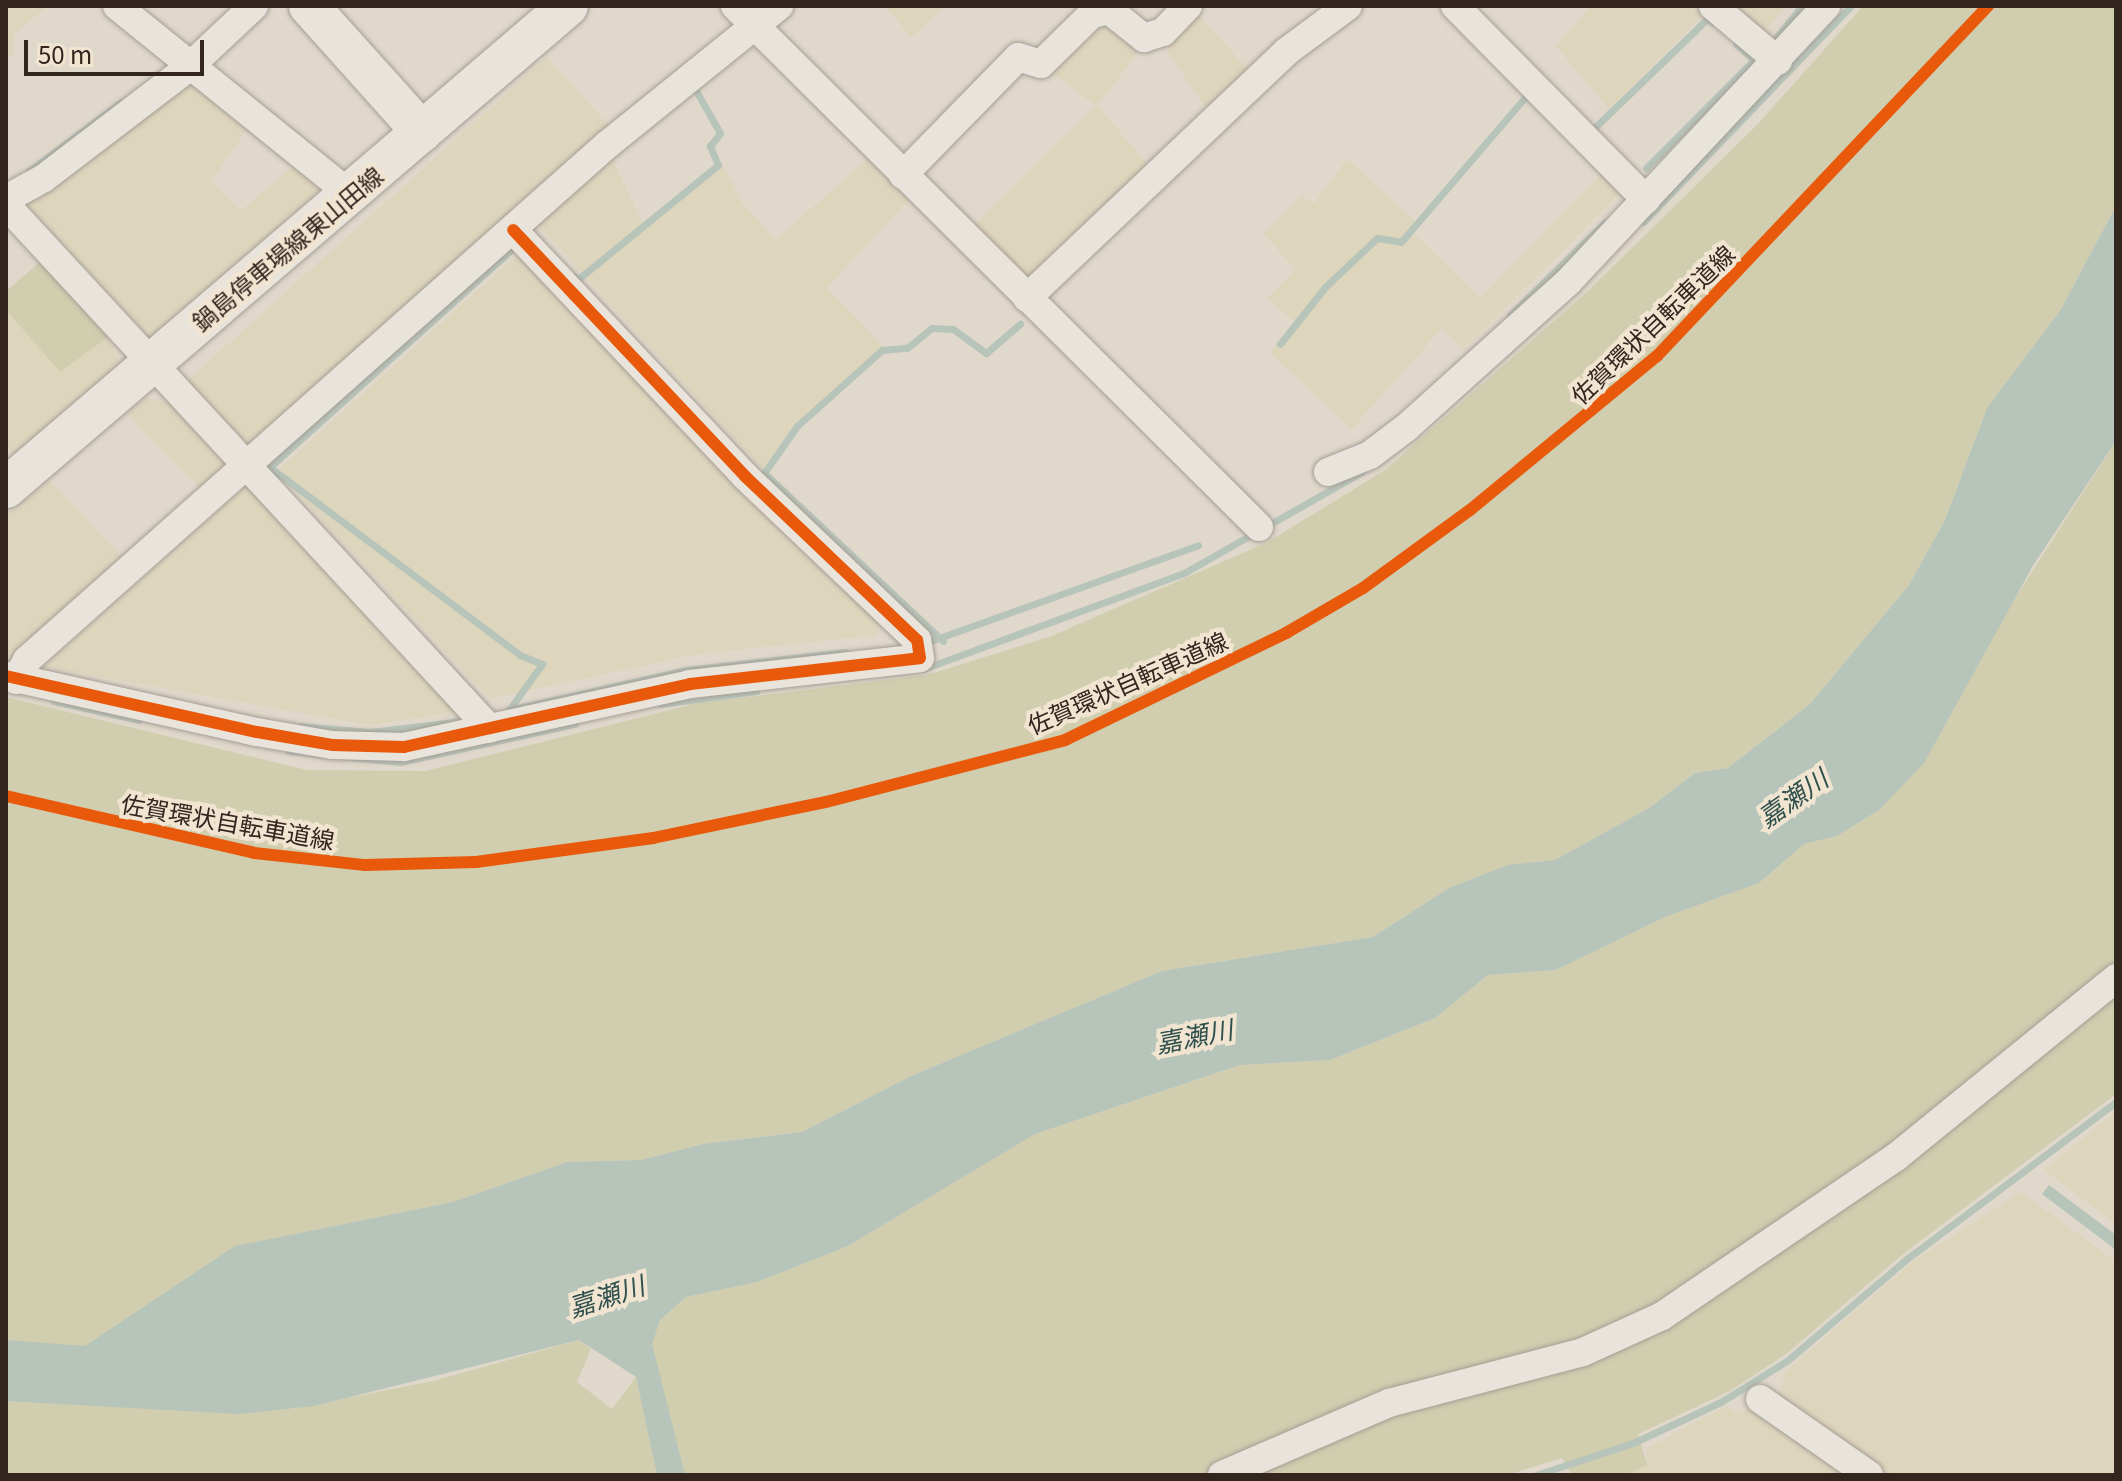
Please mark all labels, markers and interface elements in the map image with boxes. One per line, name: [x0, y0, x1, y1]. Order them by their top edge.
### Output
scale bar: [28, 24, 208, 74]
text: 50 m: [38, 36, 92, 71]
street label: 鍋島停車場線東山田線: [186, 160, 388, 336]
street label: 佐賀環状自転車道線: [1564, 239, 1740, 409]
street label: 佐賀環状自転車道線: [1022, 625, 1232, 739]
water label: 嘉瀬川: [1751, 762, 1833, 832]
street label: 佐賀環状自転車道線: [119, 788, 337, 854]
water label: 嘉瀬川: [1153, 1012, 1235, 1058]
water label: 嘉瀬川: [564, 1268, 648, 1322]

